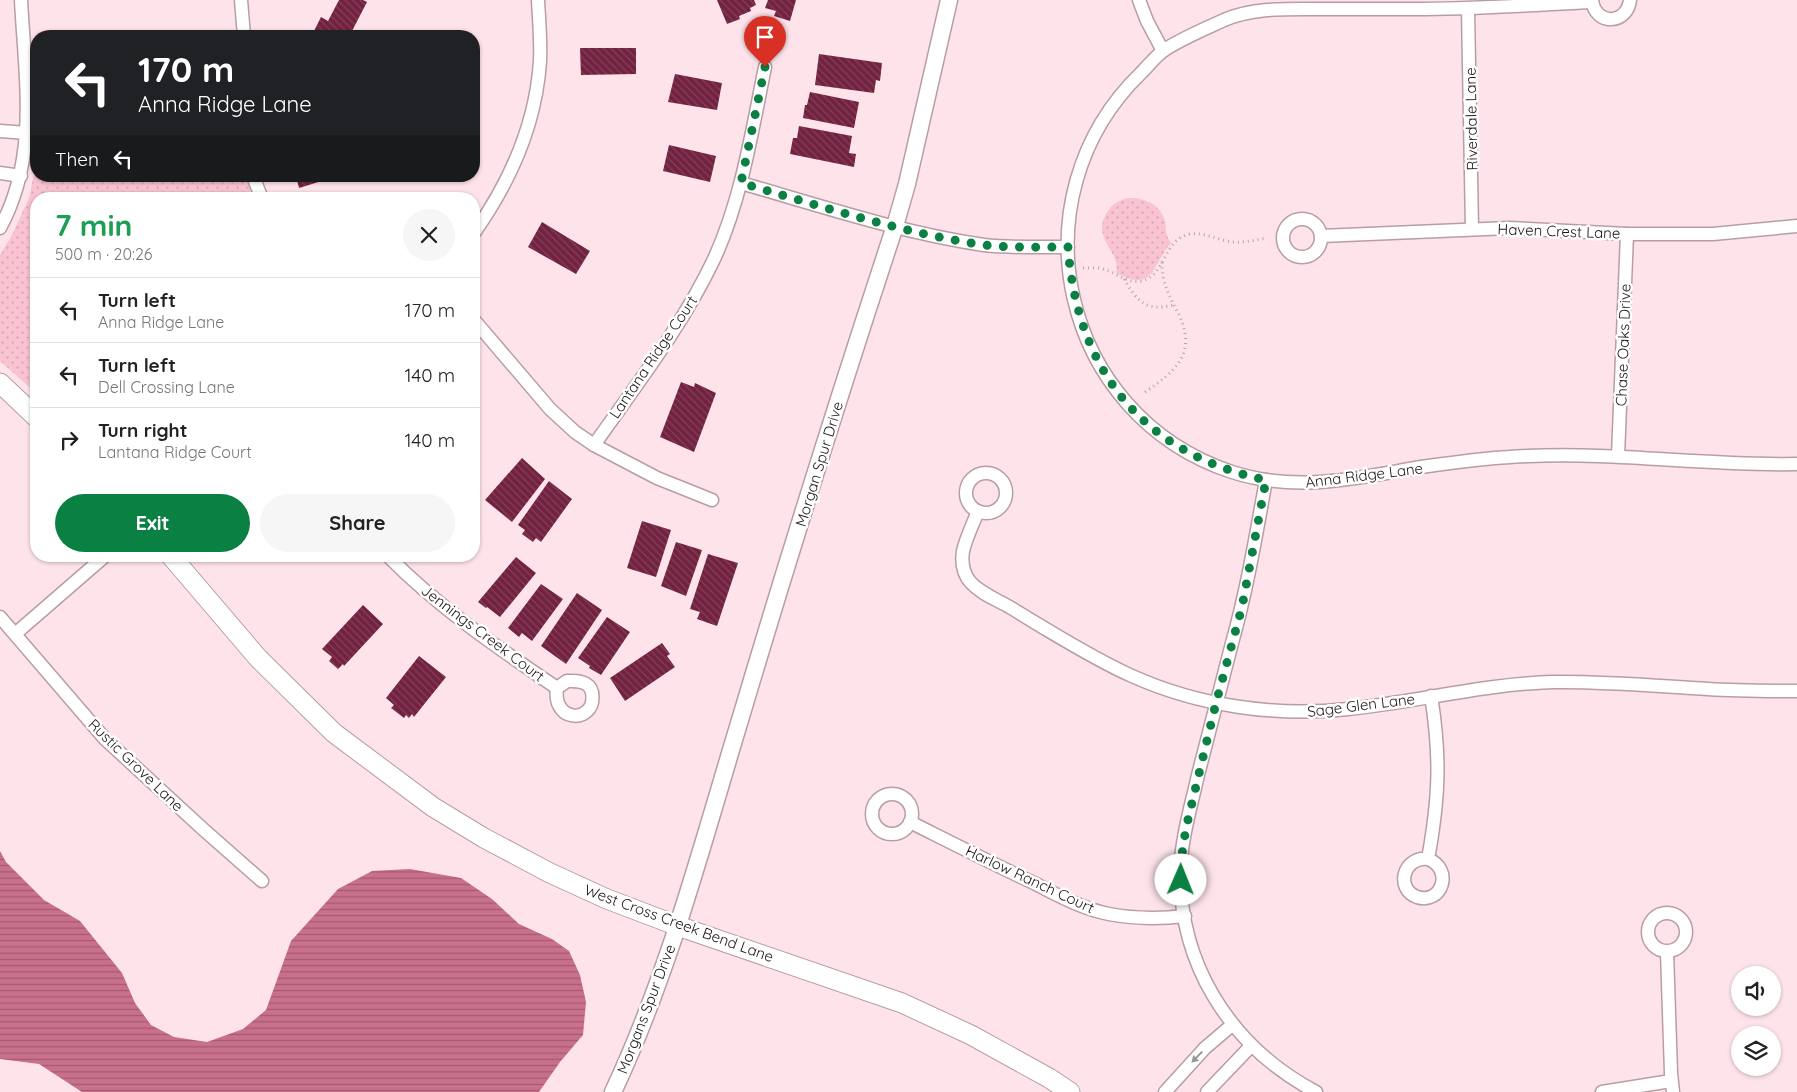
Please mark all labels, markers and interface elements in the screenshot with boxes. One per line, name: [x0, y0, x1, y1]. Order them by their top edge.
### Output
pin: [744, 16, 786, 67]
icon: arrive: [751, 23, 779, 51]
text: 170 m: [138, 47, 234, 91]
icon: left: [55, 50, 120, 115]
street label: Riverdale Lane: [1461, 67, 1481, 171]
text: Anna Ridge Lane: [138, 90, 312, 118]
icon: left: [109, 145, 137, 173]
text: Then: [55, 147, 99, 171]
text: 7 min: [55, 206, 133, 244]
button: close: [403, 209, 455, 261]
street label: Haven Crest Lane: [1497, 219, 1621, 243]
text: 500 m · 20:26: [55, 244, 152, 264]
street label: Chase Oaks Drive: [1611, 283, 1635, 407]
text: Turn left: [98, 288, 176, 312]
street label: Lantana Ridge Court: [605, 292, 701, 422]
icon: left: [55, 296, 83, 324]
text: 170 m: [404, 298, 455, 322]
text: Anna Ridge Lane: [98, 312, 224, 332]
text: Turn left: [98, 353, 176, 377]
icon: left: [55, 361, 83, 389]
text: 140 m: [404, 363, 455, 387]
text: Dell Crossing Lane: [98, 377, 235, 397]
street label: Morgan Spur Drive: [791, 399, 847, 529]
text: Turn right: [98, 418, 187, 442]
icon: right: [55, 426, 83, 454]
text: 140 m: [404, 428, 455, 452]
text: Lantana Ridge Court: [98, 442, 252, 462]
street label: Anna Ridge Lane: [1304, 458, 1424, 492]
button: Exit: [55, 494, 250, 552]
button: Share: [260, 494, 455, 552]
street label: Jennings Creek Court: [418, 581, 548, 685]
street label: Sage Glen Lane: [1306, 689, 1416, 721]
street label: Rustic Grove Lane: [84, 715, 188, 815]
street label: Harlow Ranch Court: [963, 841, 1097, 917]
position arrow: [1154, 853, 1206, 905]
street label: West Cross Creek Bend Lane: [582, 880, 776, 966]
street label: Morgans Spur Drive: [613, 942, 679, 1076]
map controls: [1731, 966, 1781, 1076]
button: sound: [1731, 966, 1781, 1016]
button: layers: [1731, 1026, 1781, 1076]
one-way arrow: [1191, 1050, 1203, 1062]

